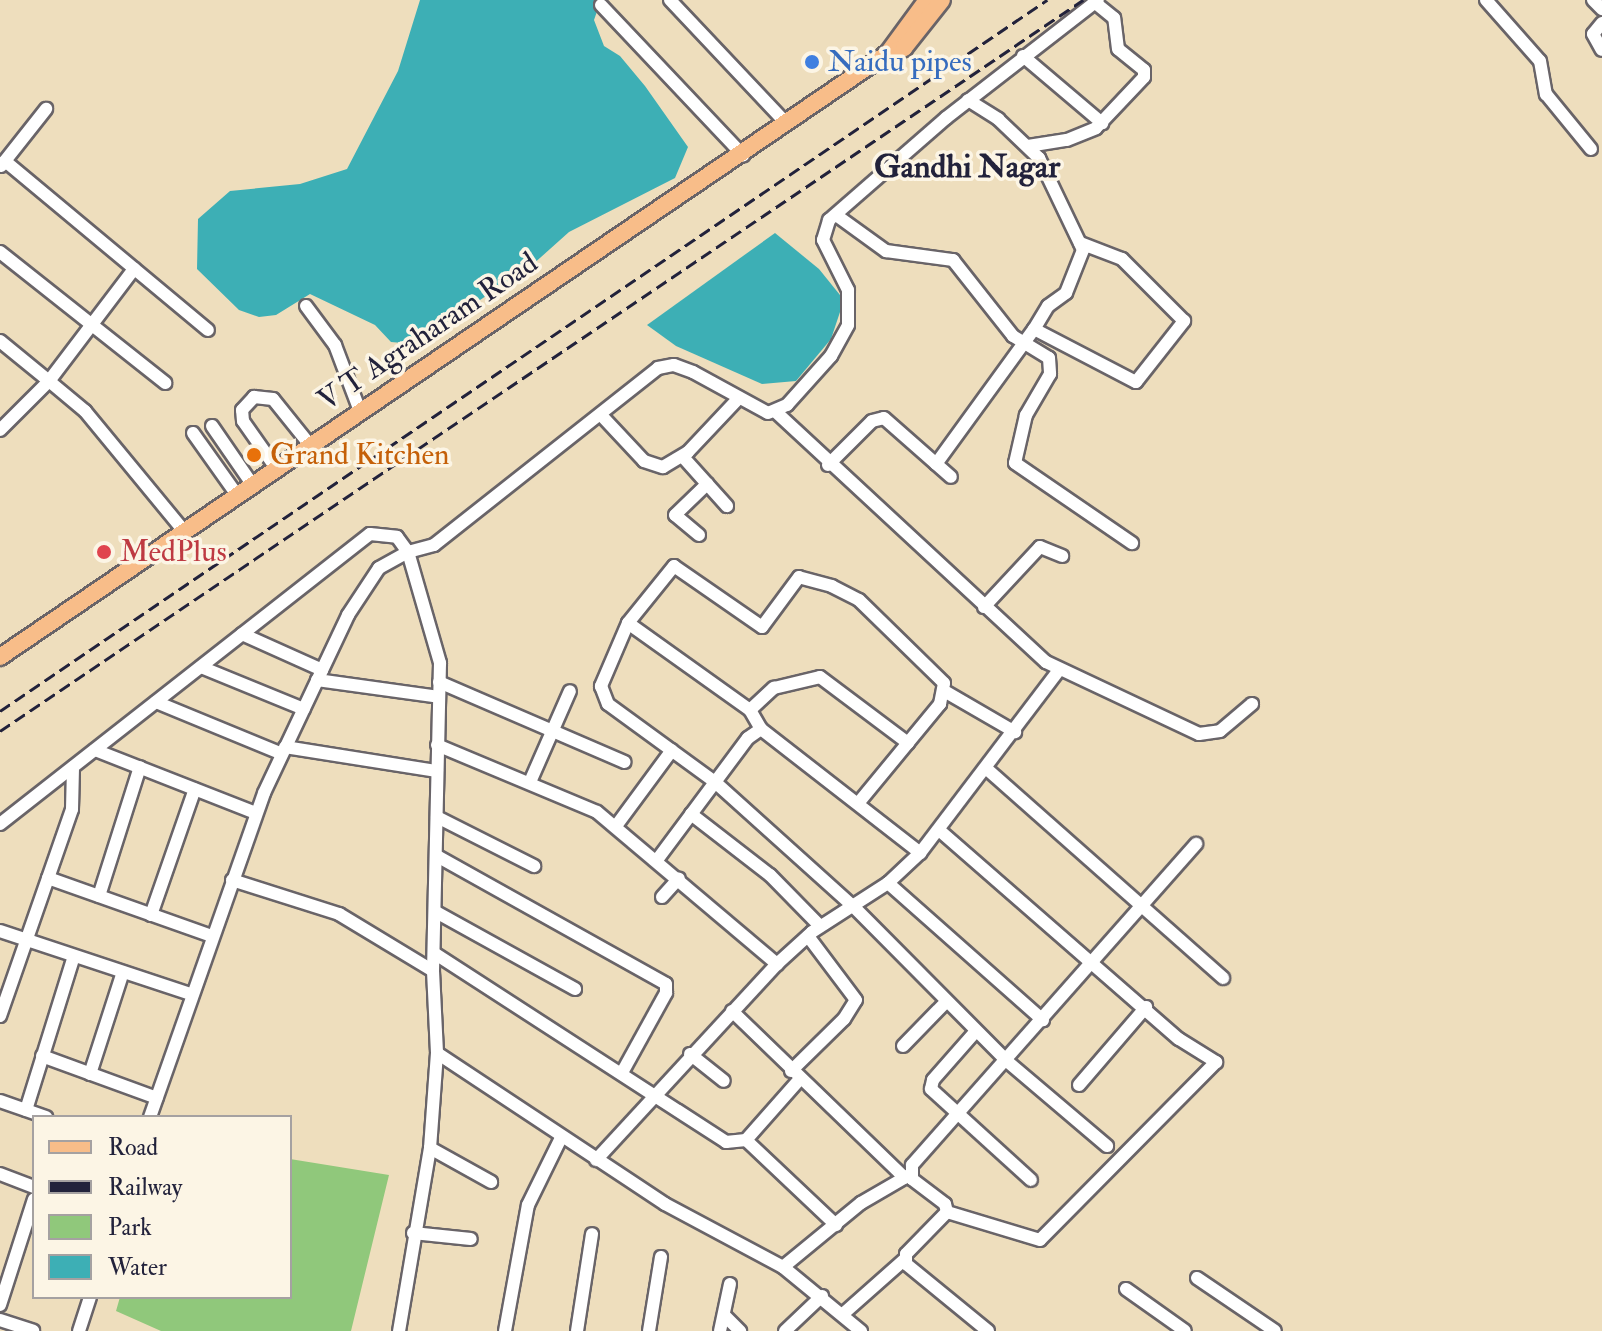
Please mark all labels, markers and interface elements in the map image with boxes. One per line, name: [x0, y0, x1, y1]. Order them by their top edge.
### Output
place label: Naidu pipes: [828, 44, 972, 80]
marker: Naidu pipes: [803, 53, 821, 71]
district label: Gandhi Nagar: [874, 148, 1060, 186]
street label: V T Agraharam Road: [311, 245, 545, 419]
place label: Grand Kitchen: [270, 437, 449, 473]
marker: Grand Kitchen: [245, 446, 263, 464]
place label: MedPlus: [120, 534, 227, 570]
marker: MedPlus: [95, 543, 113, 561]
legend: [32, 1115, 292, 1299]
text: Road: [108, 1132, 158, 1163]
text: Railway: [108, 1172, 182, 1203]
text: Park: [108, 1212, 152, 1243]
text: Water: [108, 1252, 167, 1283]

